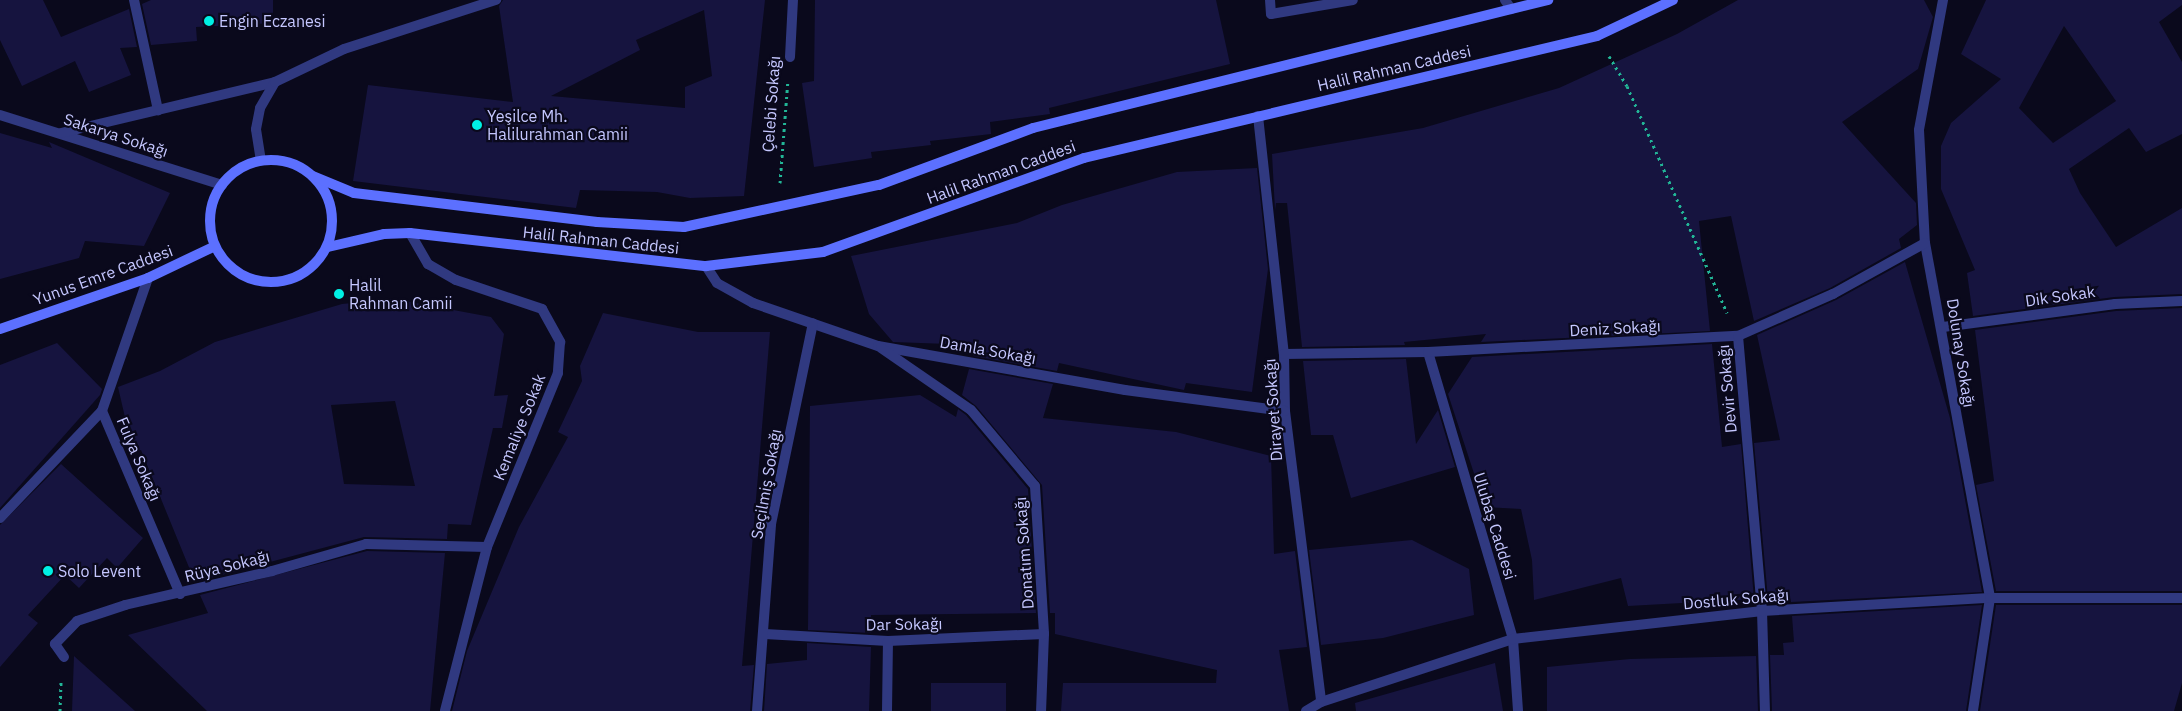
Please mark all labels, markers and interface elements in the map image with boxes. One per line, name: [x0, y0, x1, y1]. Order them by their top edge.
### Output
place label: Engin Eczanesi: [219, 11, 326, 31]
marker: Engin Eczanesi: [203, 15, 215, 27]
street label: Halil Rahman Caddesi: [1315, 41, 1473, 95]
street label: Çelebi Sokağı: [758, 55, 784, 153]
place label: Yeşilce Mh. Halilurahman Camii: [487, 106, 628, 144]
street label: Sakarya Sokağı: [61, 109, 171, 161]
marker: Yeşilce Mh. Halilurahman Camii: [471, 119, 483, 131]
street label: Halil Rahman Caddesi: [924, 136, 1078, 208]
street label: Halil Rahman Caddesi: [522, 222, 680, 258]
street label: Yunus Emre Caddesi: [31, 241, 175, 309]
place label: Halil Rahman Camii: [349, 275, 453, 313]
street label: Dik Sokak: [2024, 282, 2096, 310]
marker: Halil Rahman Camii: [333, 288, 345, 300]
street label: Dolunay Sokağı: [1943, 297, 1979, 409]
street label: Deniz Sokağı: [1569, 316, 1661, 340]
street label: Damla Sokağı: [938, 332, 1038, 368]
street label: Devir Sokağı: [1714, 344, 1740, 434]
street label: Dirayet Sokağı: [1260, 358, 1286, 462]
street label: Kemaliye Sokak: [489, 371, 549, 483]
street label: Fulya Sokağı: [113, 414, 165, 504]
street label: Seçilmiş Sokağı: [747, 427, 785, 541]
street label: Ulubaş Caddesi: [1470, 470, 1520, 582]
street label: Donatım Sokağı: [1011, 496, 1037, 610]
street label: Rüya Sokağı: [182, 546, 272, 586]
place label: Solo Levent: [58, 561, 141, 581]
marker: Solo Levent: [42, 565, 54, 577]
street label: Dostluk Sokağı: [1682, 585, 1790, 613]
street label: Dar Sokağı: [866, 614, 942, 634]

